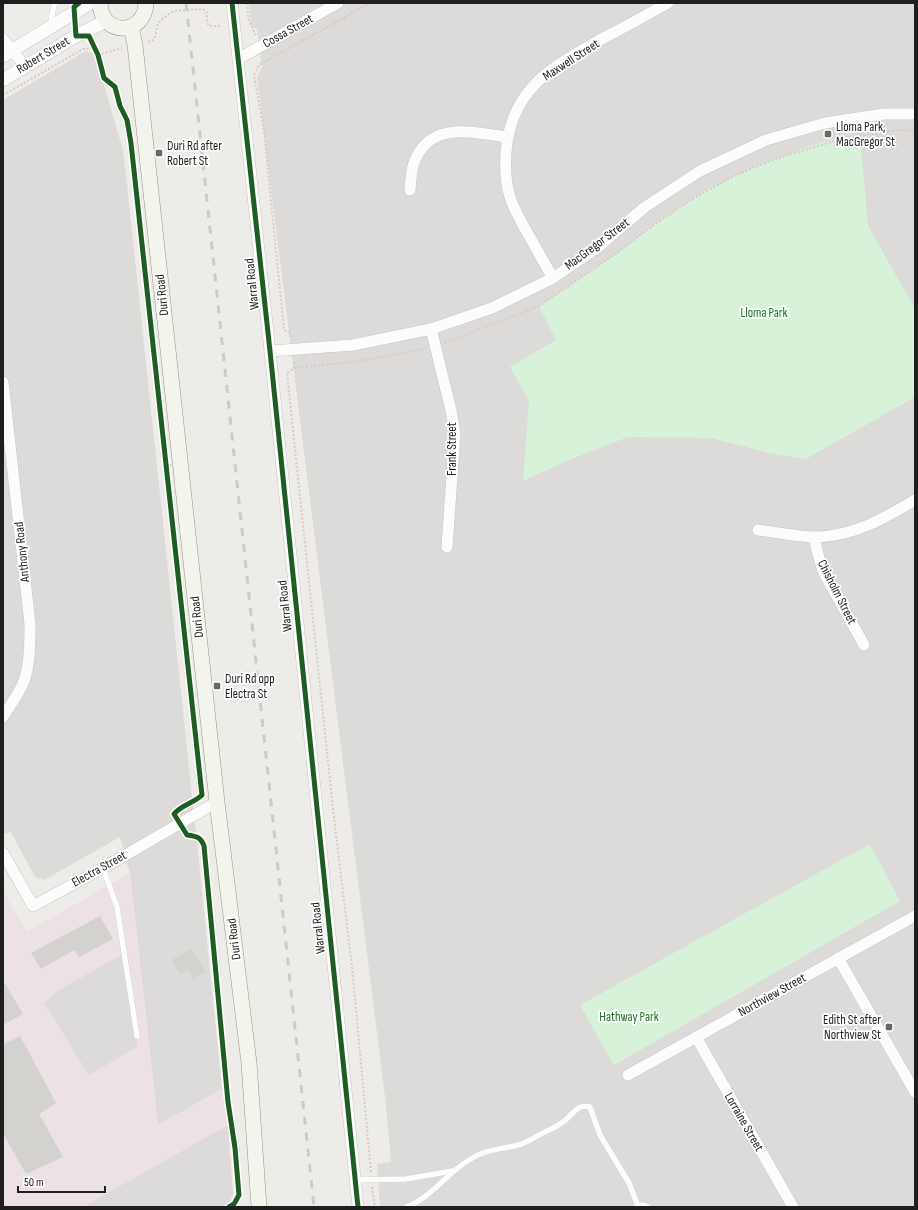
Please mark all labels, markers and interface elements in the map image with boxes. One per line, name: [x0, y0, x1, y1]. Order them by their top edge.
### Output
street label: Cossa Street: [260, 11, 316, 51]
street label: Robert Street: [13, 33, 73, 77]
street label: Maxwell Street: [540, 36, 602, 84]
place label: Lloma Park, MacGregor St: [836, 119, 895, 150]
marker: Lloma Park, MacGregor St: [823, 129, 833, 139]
place label: Duri Rd after Robert St: [167, 138, 222, 169]
marker: Duri Rd after Robert St: [154, 148, 164, 158]
street label: MacGregor Street: [561, 214, 633, 274]
street label: Warral Road: [241, 258, 263, 310]
street label: Duri Road: [152, 273, 172, 317]
park label: Lloma Park: [740, 305, 788, 321]
street label: Frank Street: [444, 422, 460, 476]
street label: Anthony Road: [11, 521, 33, 584]
street label: Chisholm Street: [814, 557, 860, 627]
street label: Warral Road: [274, 580, 296, 632]
street label: Duri Road: [187, 595, 207, 639]
place label: Duri Rd opp Electra St: [225, 671, 275, 702]
marker: Duri Rd opp Electra St: [212, 681, 222, 691]
street label: Electra Street: [69, 847, 129, 891]
street label: Warral Road: [307, 902, 329, 954]
street label: Duri Road: [224, 917, 244, 961]
street label: Northview Street: [735, 970, 809, 1020]
park label: Hathway Park: [599, 1009, 659, 1025]
place label: Edith St after Northview St: [823, 1012, 881, 1043]
marker: Edith St after Northview St: [884, 1022, 894, 1032]
street label: Lorraine Street: [721, 1090, 767, 1154]
scale bar: [18, 1168, 105, 1194]
text: 50 m: [24, 1175, 44, 1190]

